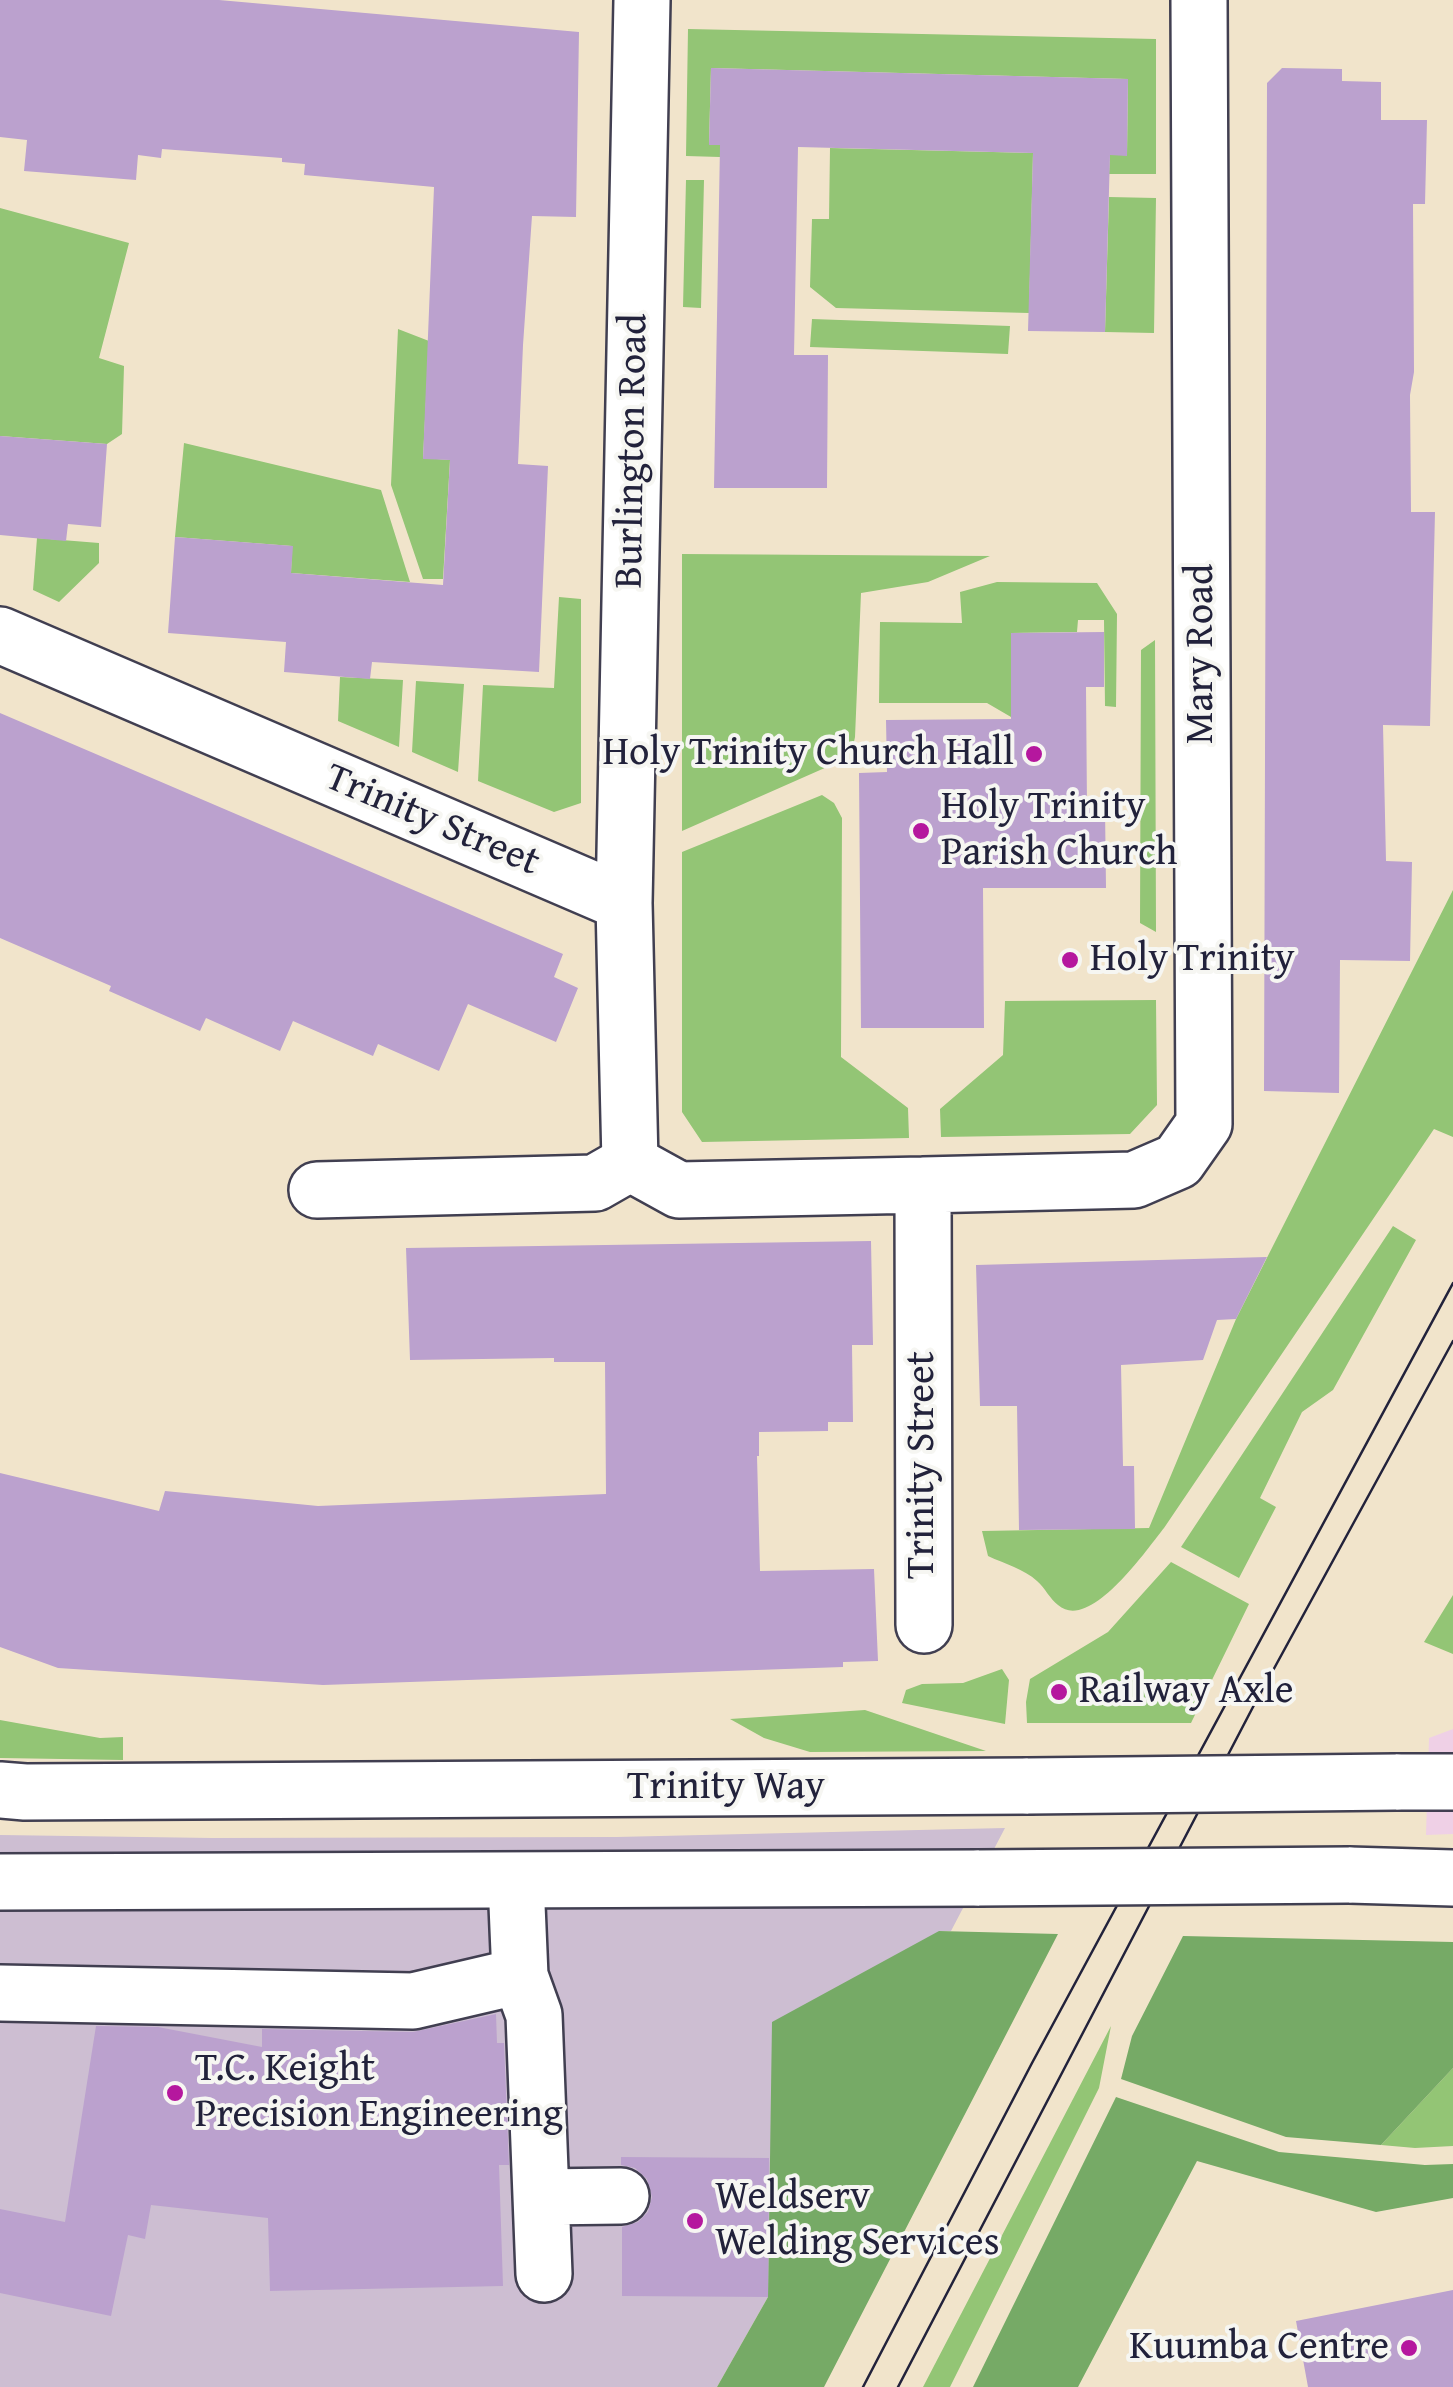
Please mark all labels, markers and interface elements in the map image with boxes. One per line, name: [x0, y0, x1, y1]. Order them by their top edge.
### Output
street label: Burlington Road: [607, 313, 659, 589]
street label: Mary Road: [1178, 564, 1226, 744]
place label: Holy Trinity Church Hall: [602, 730, 1014, 778]
marker: Holy Trinity Church Hall: [1023, 743, 1045, 765]
street label: Trinity Street: [318, 754, 546, 888]
place label: Holy Trinity Parish Church: [941, 784, 1178, 878]
marker: Holy Trinity Parish Church: [910, 820, 932, 842]
place label: Holy Trinity: [1090, 936, 1295, 984]
marker: Holy Trinity: [1059, 949, 1081, 971]
street label: Trinity Street: [899, 1351, 947, 1579]
place label: Railway Axle: [1079, 1668, 1293, 1716]
marker: Railway Axle: [1048, 1681, 1070, 1703]
street label: Trinity Way: [627, 1764, 825, 1812]
place label: T.C. Keight Precision Engineering: [195, 2046, 563, 2140]
marker: T.C. Keight Precision Engineering: [164, 2082, 186, 2104]
place label: Weldserv Welding Services: [715, 2174, 1000, 2268]
marker: Weldserv Welding Services: [684, 2210, 706, 2232]
place label: Kuumba Centre: [1129, 2324, 1389, 2372]
marker: Kuumba Centre: [1398, 2337, 1420, 2359]

